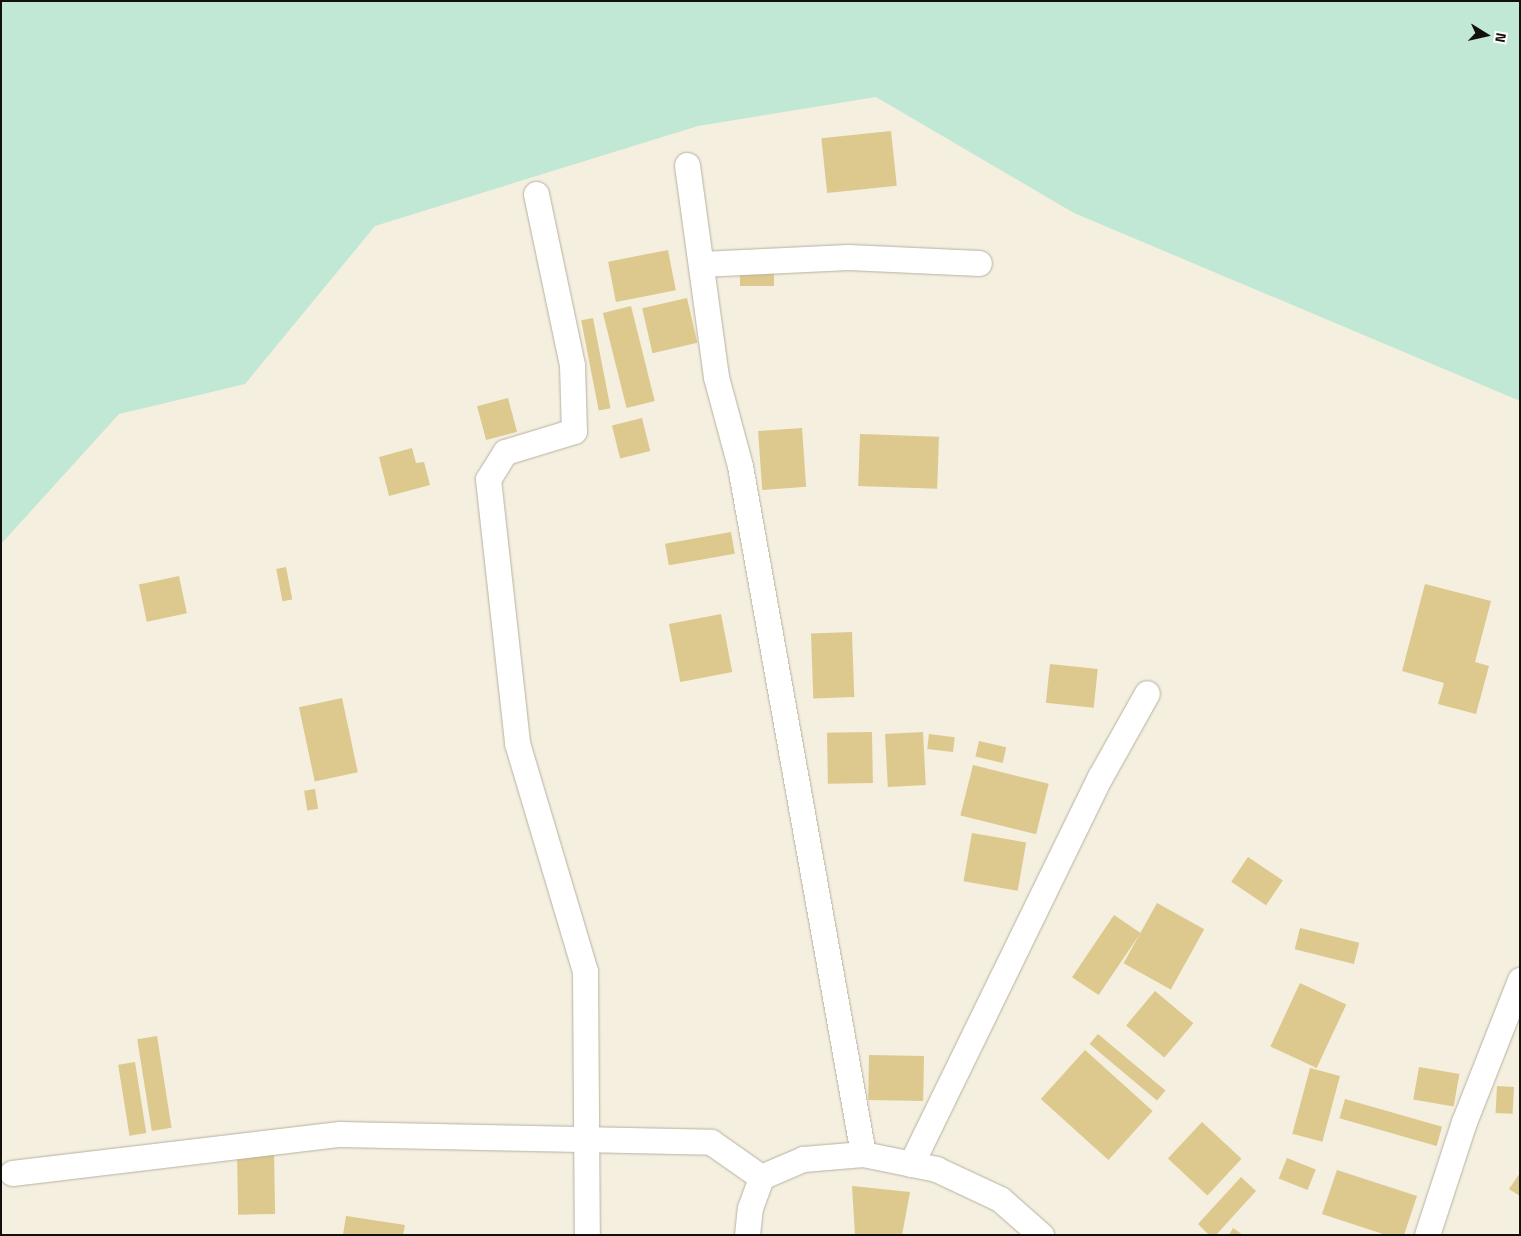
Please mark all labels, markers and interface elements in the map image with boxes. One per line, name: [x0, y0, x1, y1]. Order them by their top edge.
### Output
north arrow: [1461, 10, 1511, 60]
text: N: [1490, 31, 1512, 44]

